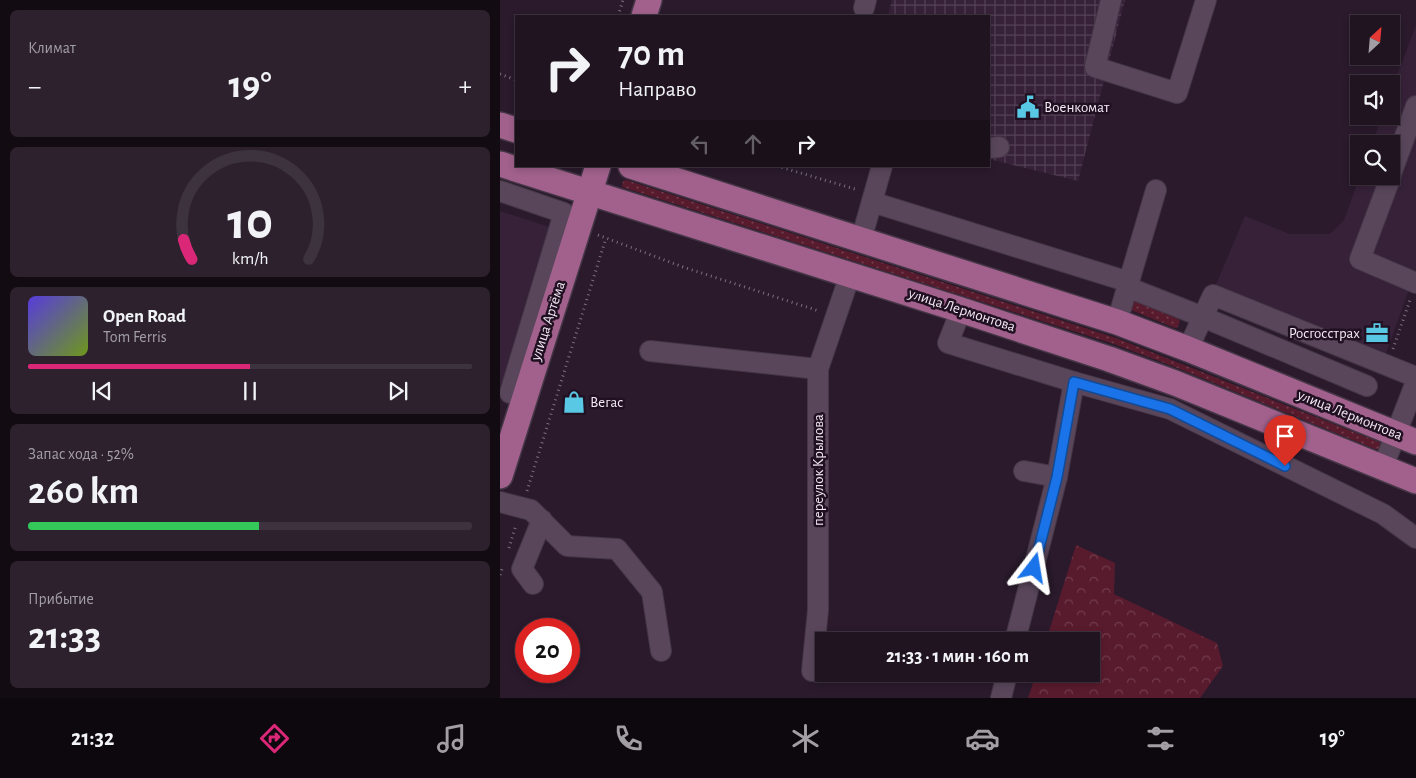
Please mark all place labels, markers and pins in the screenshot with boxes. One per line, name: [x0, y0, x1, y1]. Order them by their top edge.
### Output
public building icon: Военкомат: [1015, 94, 1041, 120]
place label: Военкомат: [1044, 100, 1110, 115]
office icon: Росгосстрах: [1364, 320, 1390, 346]
place label: Росгосстрах: [1289, 326, 1360, 341]
shop icon: Вегас: [561, 389, 587, 415]
place label: Вегас: [590, 395, 623, 410]
pin: [1264, 415, 1306, 466]

